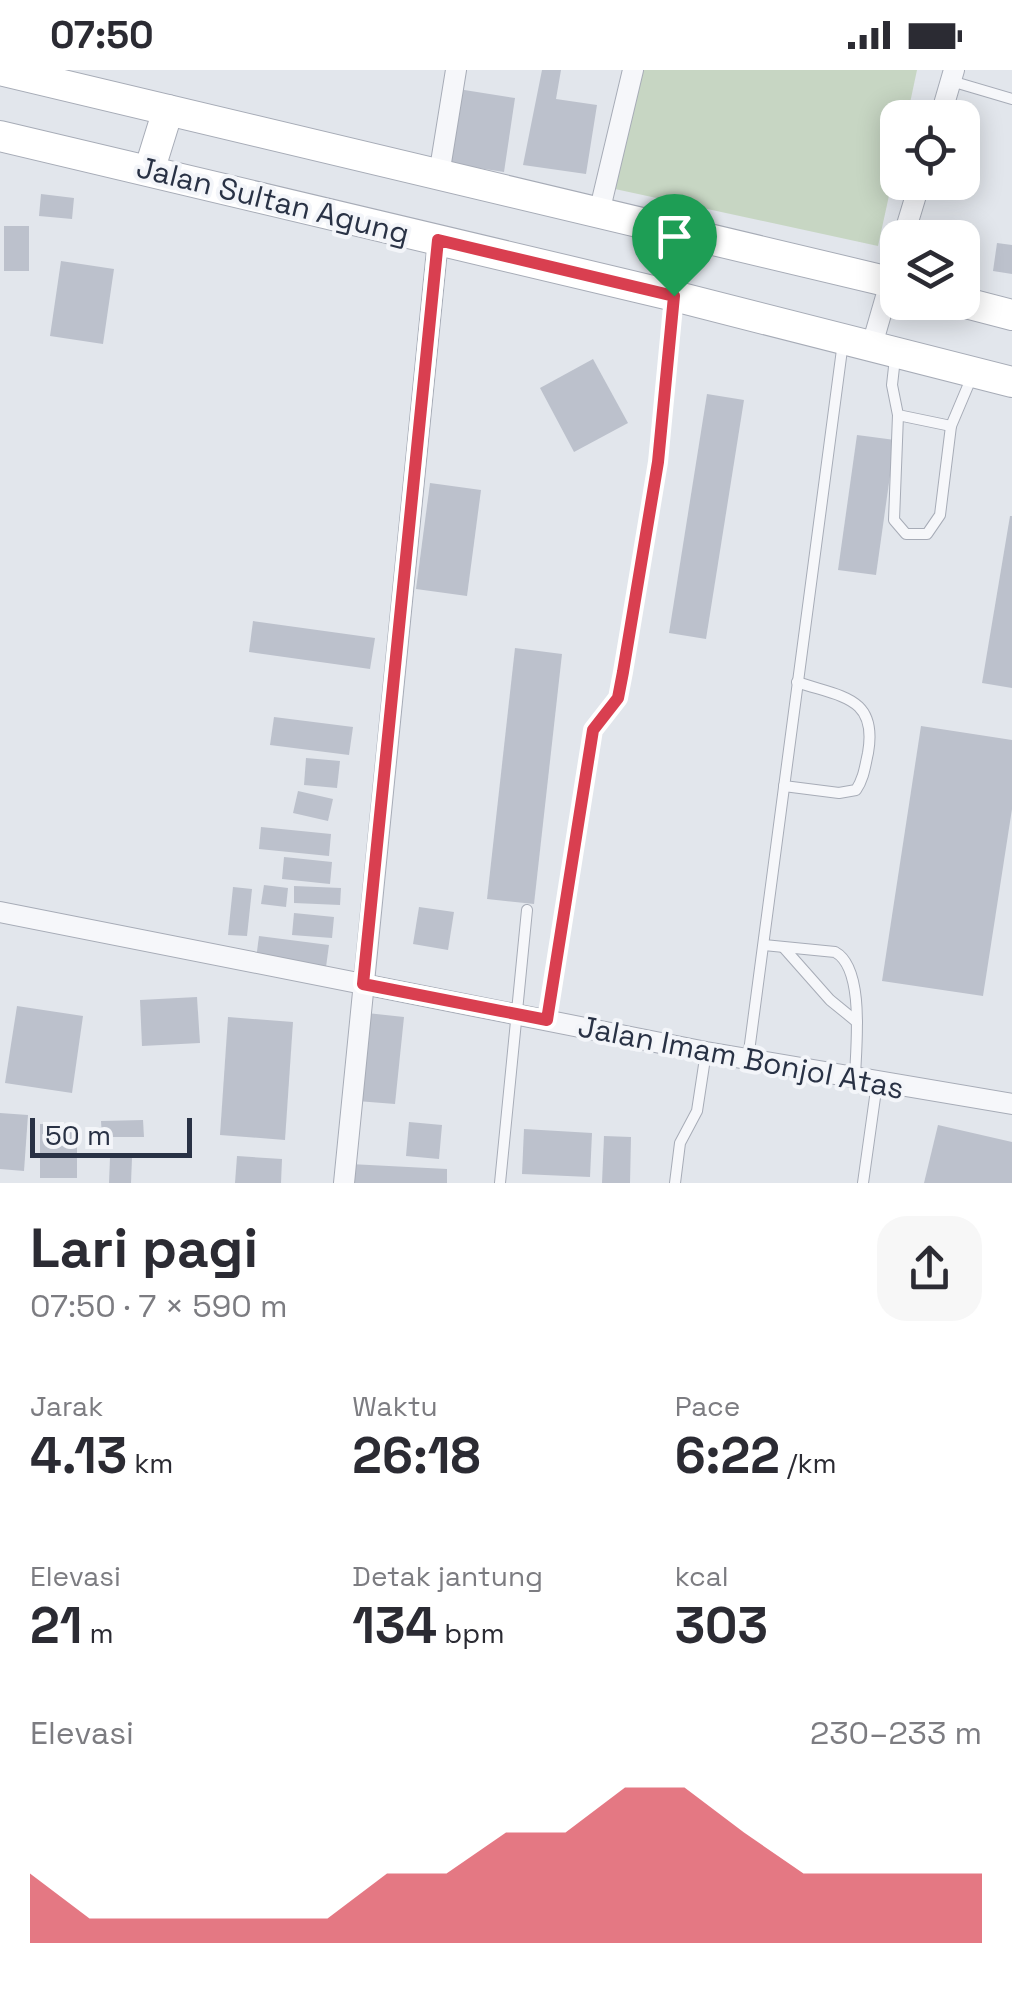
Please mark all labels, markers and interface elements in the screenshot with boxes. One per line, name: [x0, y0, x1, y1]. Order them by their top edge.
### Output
text: 07:50: [50, 11, 154, 59]
map controls: [880, 100, 980, 320]
button: locate: [880, 100, 980, 200]
street label: Jalan Sultan Agung: [132, 147, 414, 253]
pin: [632, 194, 717, 297]
icon: arrive: [647, 209, 702, 264]
button: layers: [880, 220, 980, 320]
street label: Jalan Imam Bonjol Atas: [575, 1006, 907, 1108]
scale bar: [30, 1113, 192, 1158]
text: 50 m: [45, 1117, 111, 1153]
text: Lari pagi: [30, 1213, 258, 1283]
button: share: [877, 1216, 982, 1321]
text: 07:50 · 7 × 590 m: [30, 1286, 288, 1326]
text: Jarak: [30, 1388, 103, 1424]
text: Waktu: [352, 1388, 438, 1424]
text: Pace: [675, 1388, 740, 1424]
text: 4.13: [30, 1424, 127, 1488]
text: 26:18: [352, 1424, 480, 1488]
text: 6:22: [675, 1424, 780, 1488]
text: km: [127, 1445, 173, 1481]
text: /km: [780, 1445, 837, 1481]
text: Elevasi: [30, 1558, 121, 1594]
text: Detak jantung: [352, 1558, 543, 1594]
text: kcal: [675, 1558, 729, 1594]
text: 21: [30, 1594, 82, 1658]
text: 134: [352, 1594, 437, 1658]
text: 303: [675, 1594, 768, 1658]
text: m: [82, 1615, 114, 1651]
text: bpm: [437, 1615, 504, 1651]
text: Elevasi: [30, 1713, 134, 1753]
text: 230–233 m: [810, 1713, 982, 1753]

